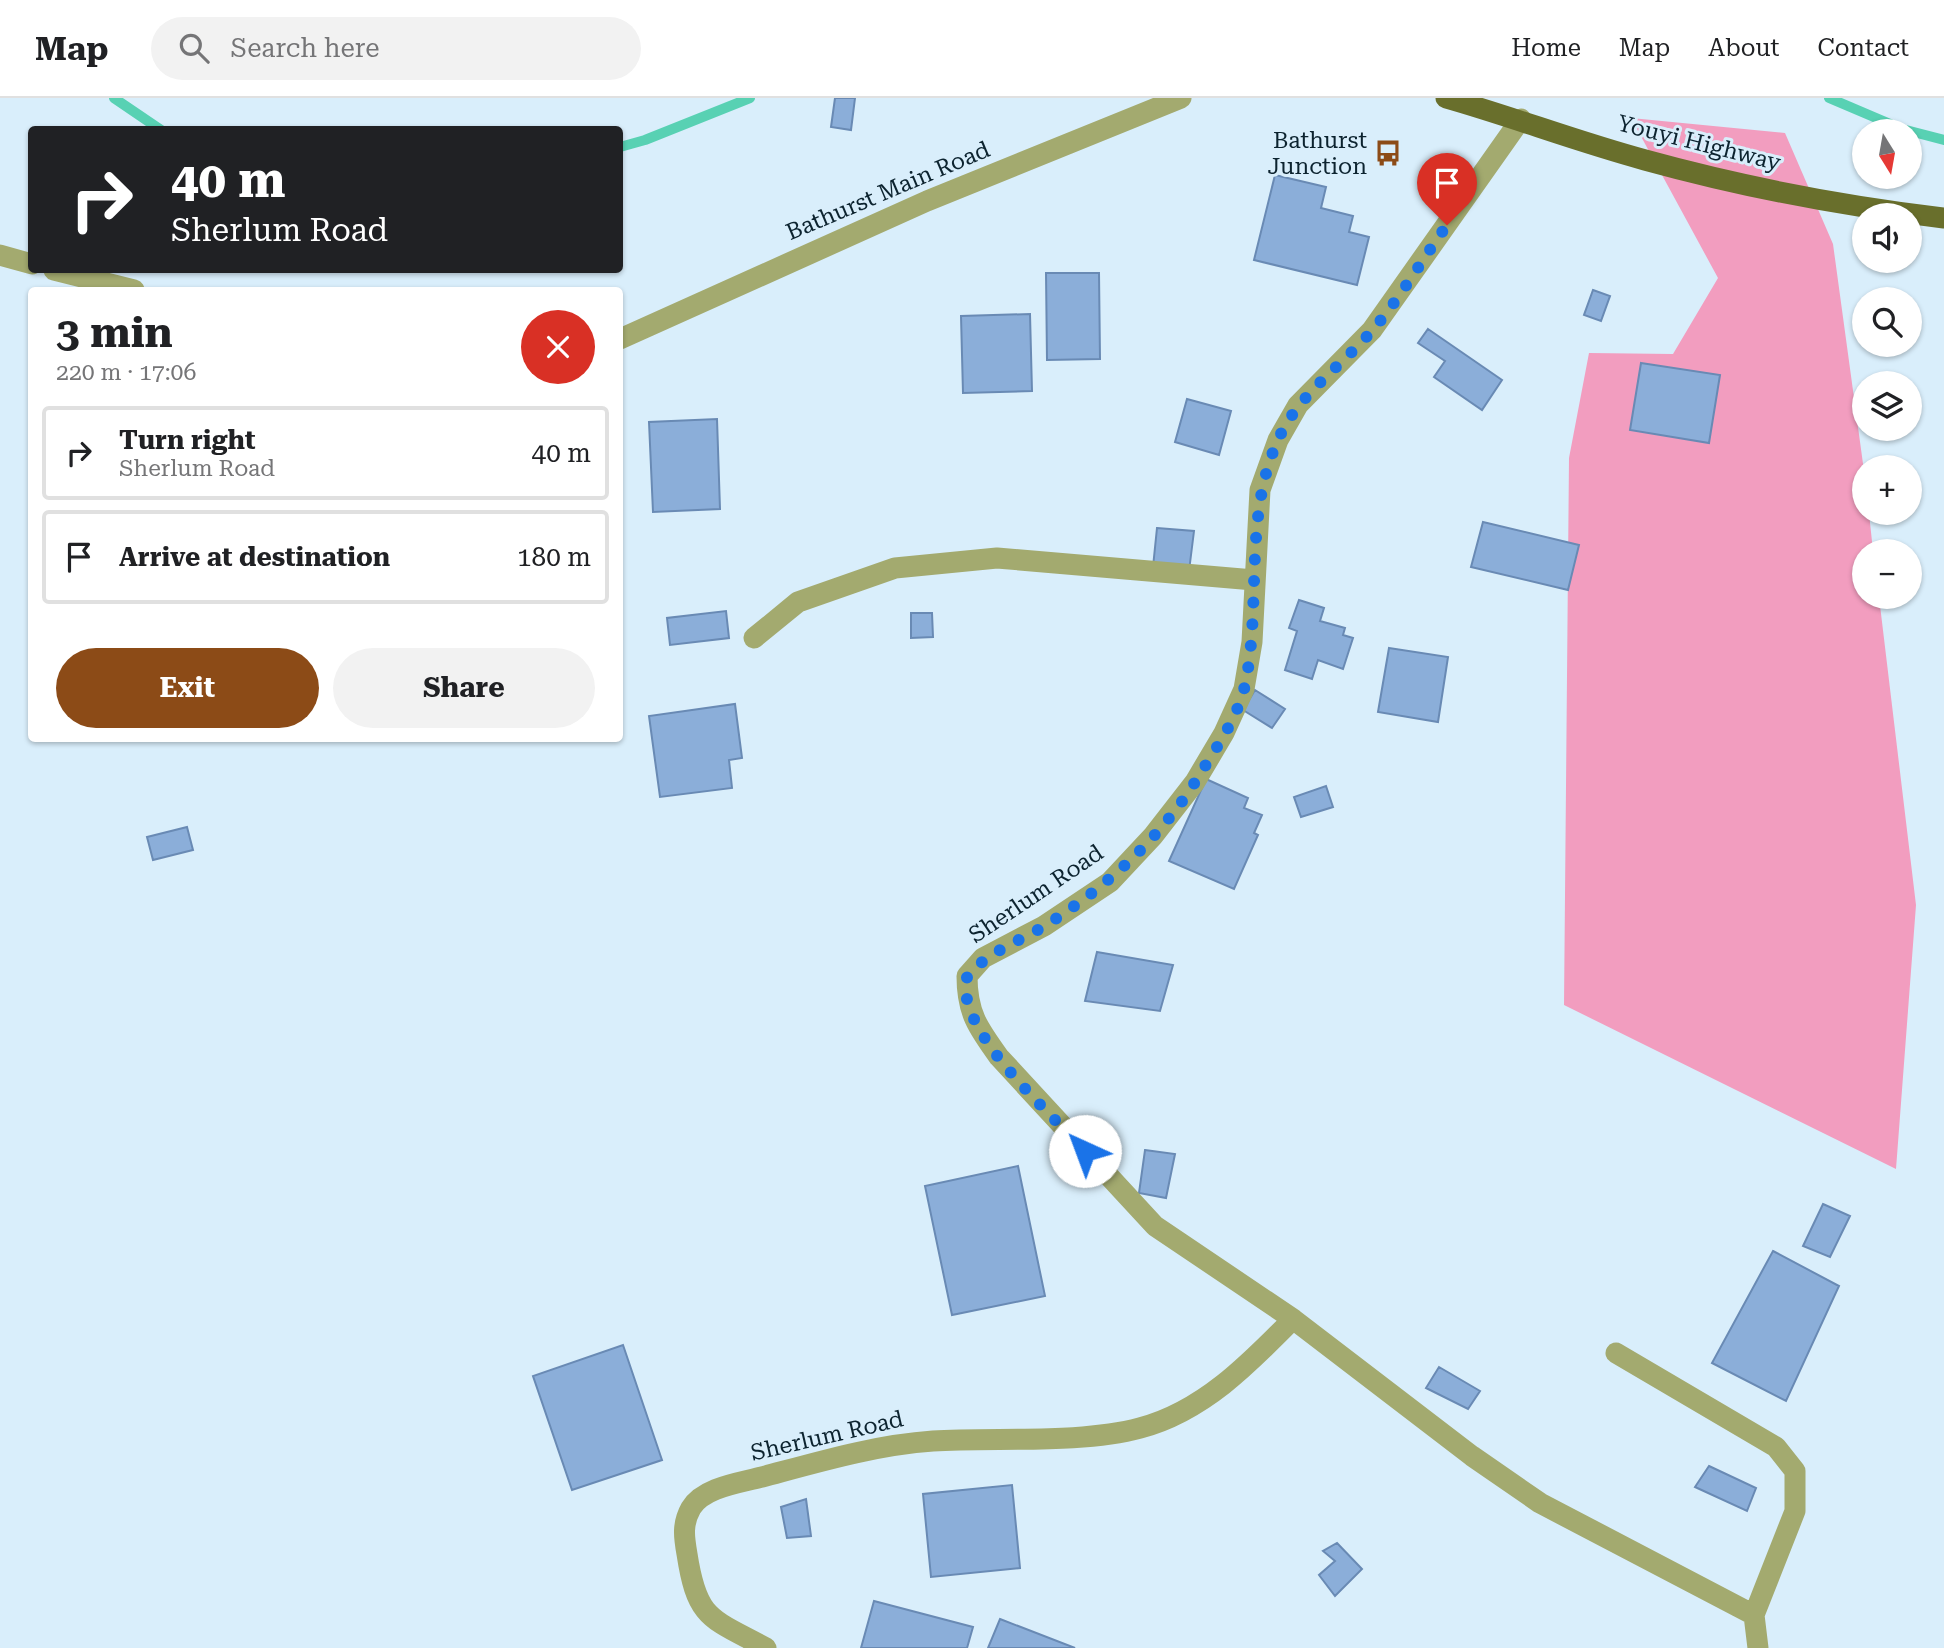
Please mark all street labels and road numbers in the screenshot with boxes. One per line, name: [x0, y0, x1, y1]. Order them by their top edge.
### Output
street label: Youyi Highway: [1614, 110, 1784, 176]
street label: Bathurst Main Road: [782, 136, 994, 246]
street label: Sherlum Road: [964, 839, 1108, 949]
street label: Sherlum Road: [748, 1405, 906, 1467]

